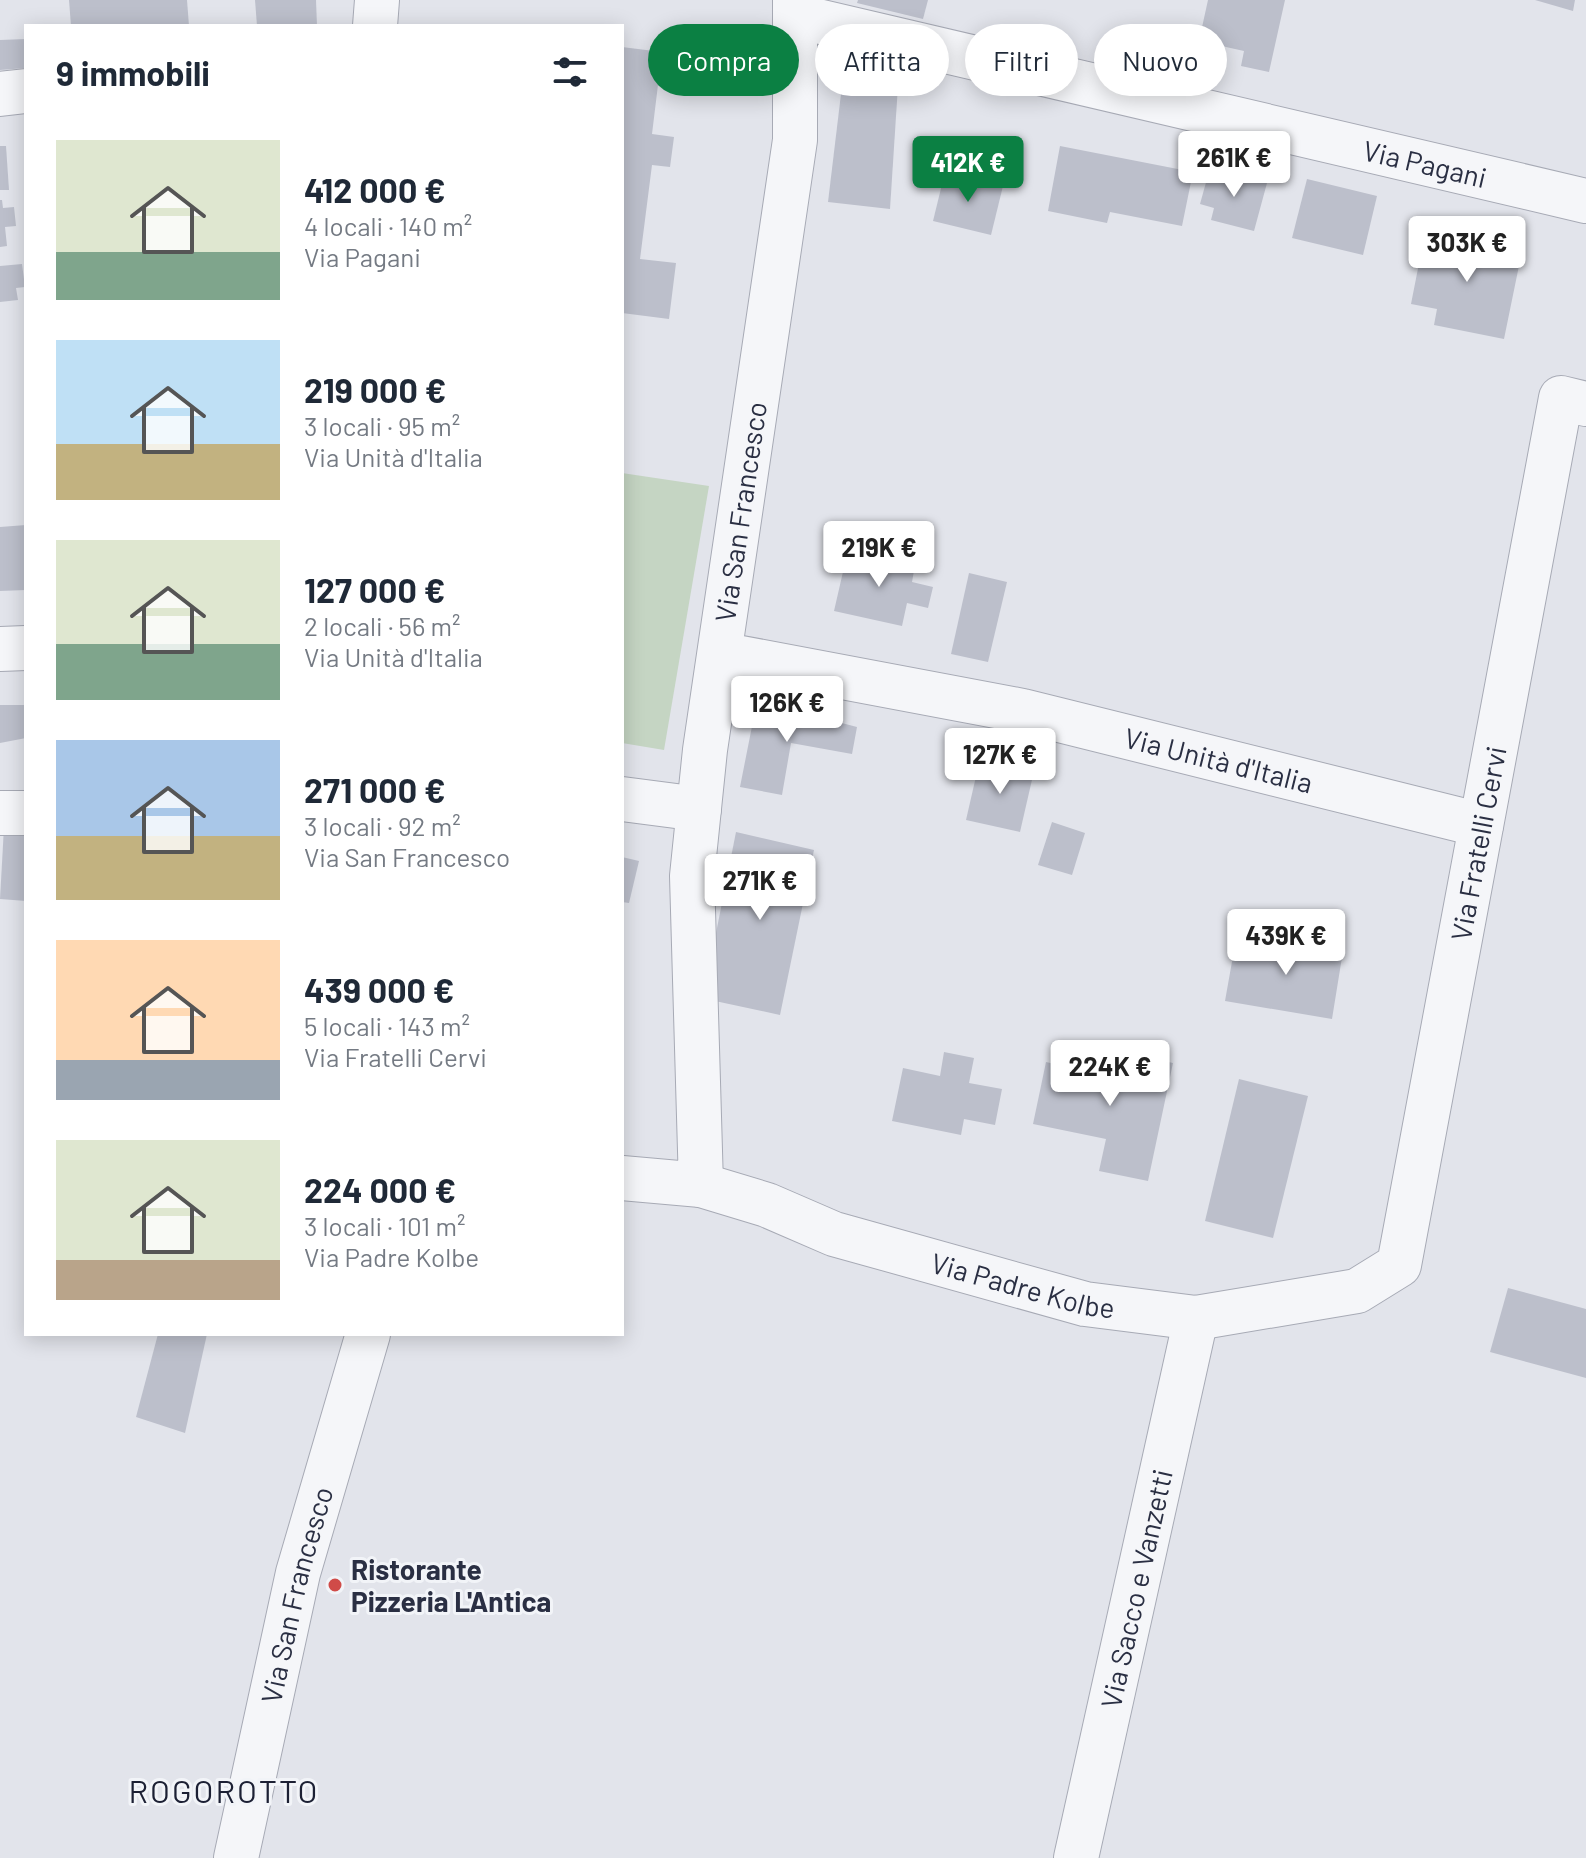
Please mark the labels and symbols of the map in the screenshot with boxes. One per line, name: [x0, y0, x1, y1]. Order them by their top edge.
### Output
pin: 261K €: [1169, 131, 1299, 199]
street label: Via Pagani: [1360, 132, 1490, 194]
pin: 412K €: [903, 136, 1033, 204]
pin: 303K €: [1402, 216, 1532, 284]
street label: Via San Francesco: [707, 399, 773, 624]
pin: 219K €: [814, 521, 944, 589]
pin: 126K €: [722, 676, 852, 744]
street label: Via Unità d'Italia: [1121, 720, 1316, 799]
pin: 127K €: [935, 728, 1065, 796]
street label: Via Fratelli Cervi: [1443, 743, 1513, 943]
pin: 271K €: [695, 854, 825, 922]
pin: 439K €: [1221, 909, 1351, 977]
pin: 224K €: [1045, 1040, 1175, 1108]
street label: Via Padre Kolbe: [927, 1245, 1117, 1325]
street label: Via Sacco e Vanzetti: [1093, 1466, 1179, 1711]
street label: Via San Francesco: [253, 1482, 339, 1706]
place label: Ristorante Pizzeria L'Antica: [351, 1552, 551, 1618]
marker: Ristorante Pizzeria L'Antica: [326, 1576, 344, 1594]
district label: ROGOROTTO: [129, 1771, 320, 1809]

